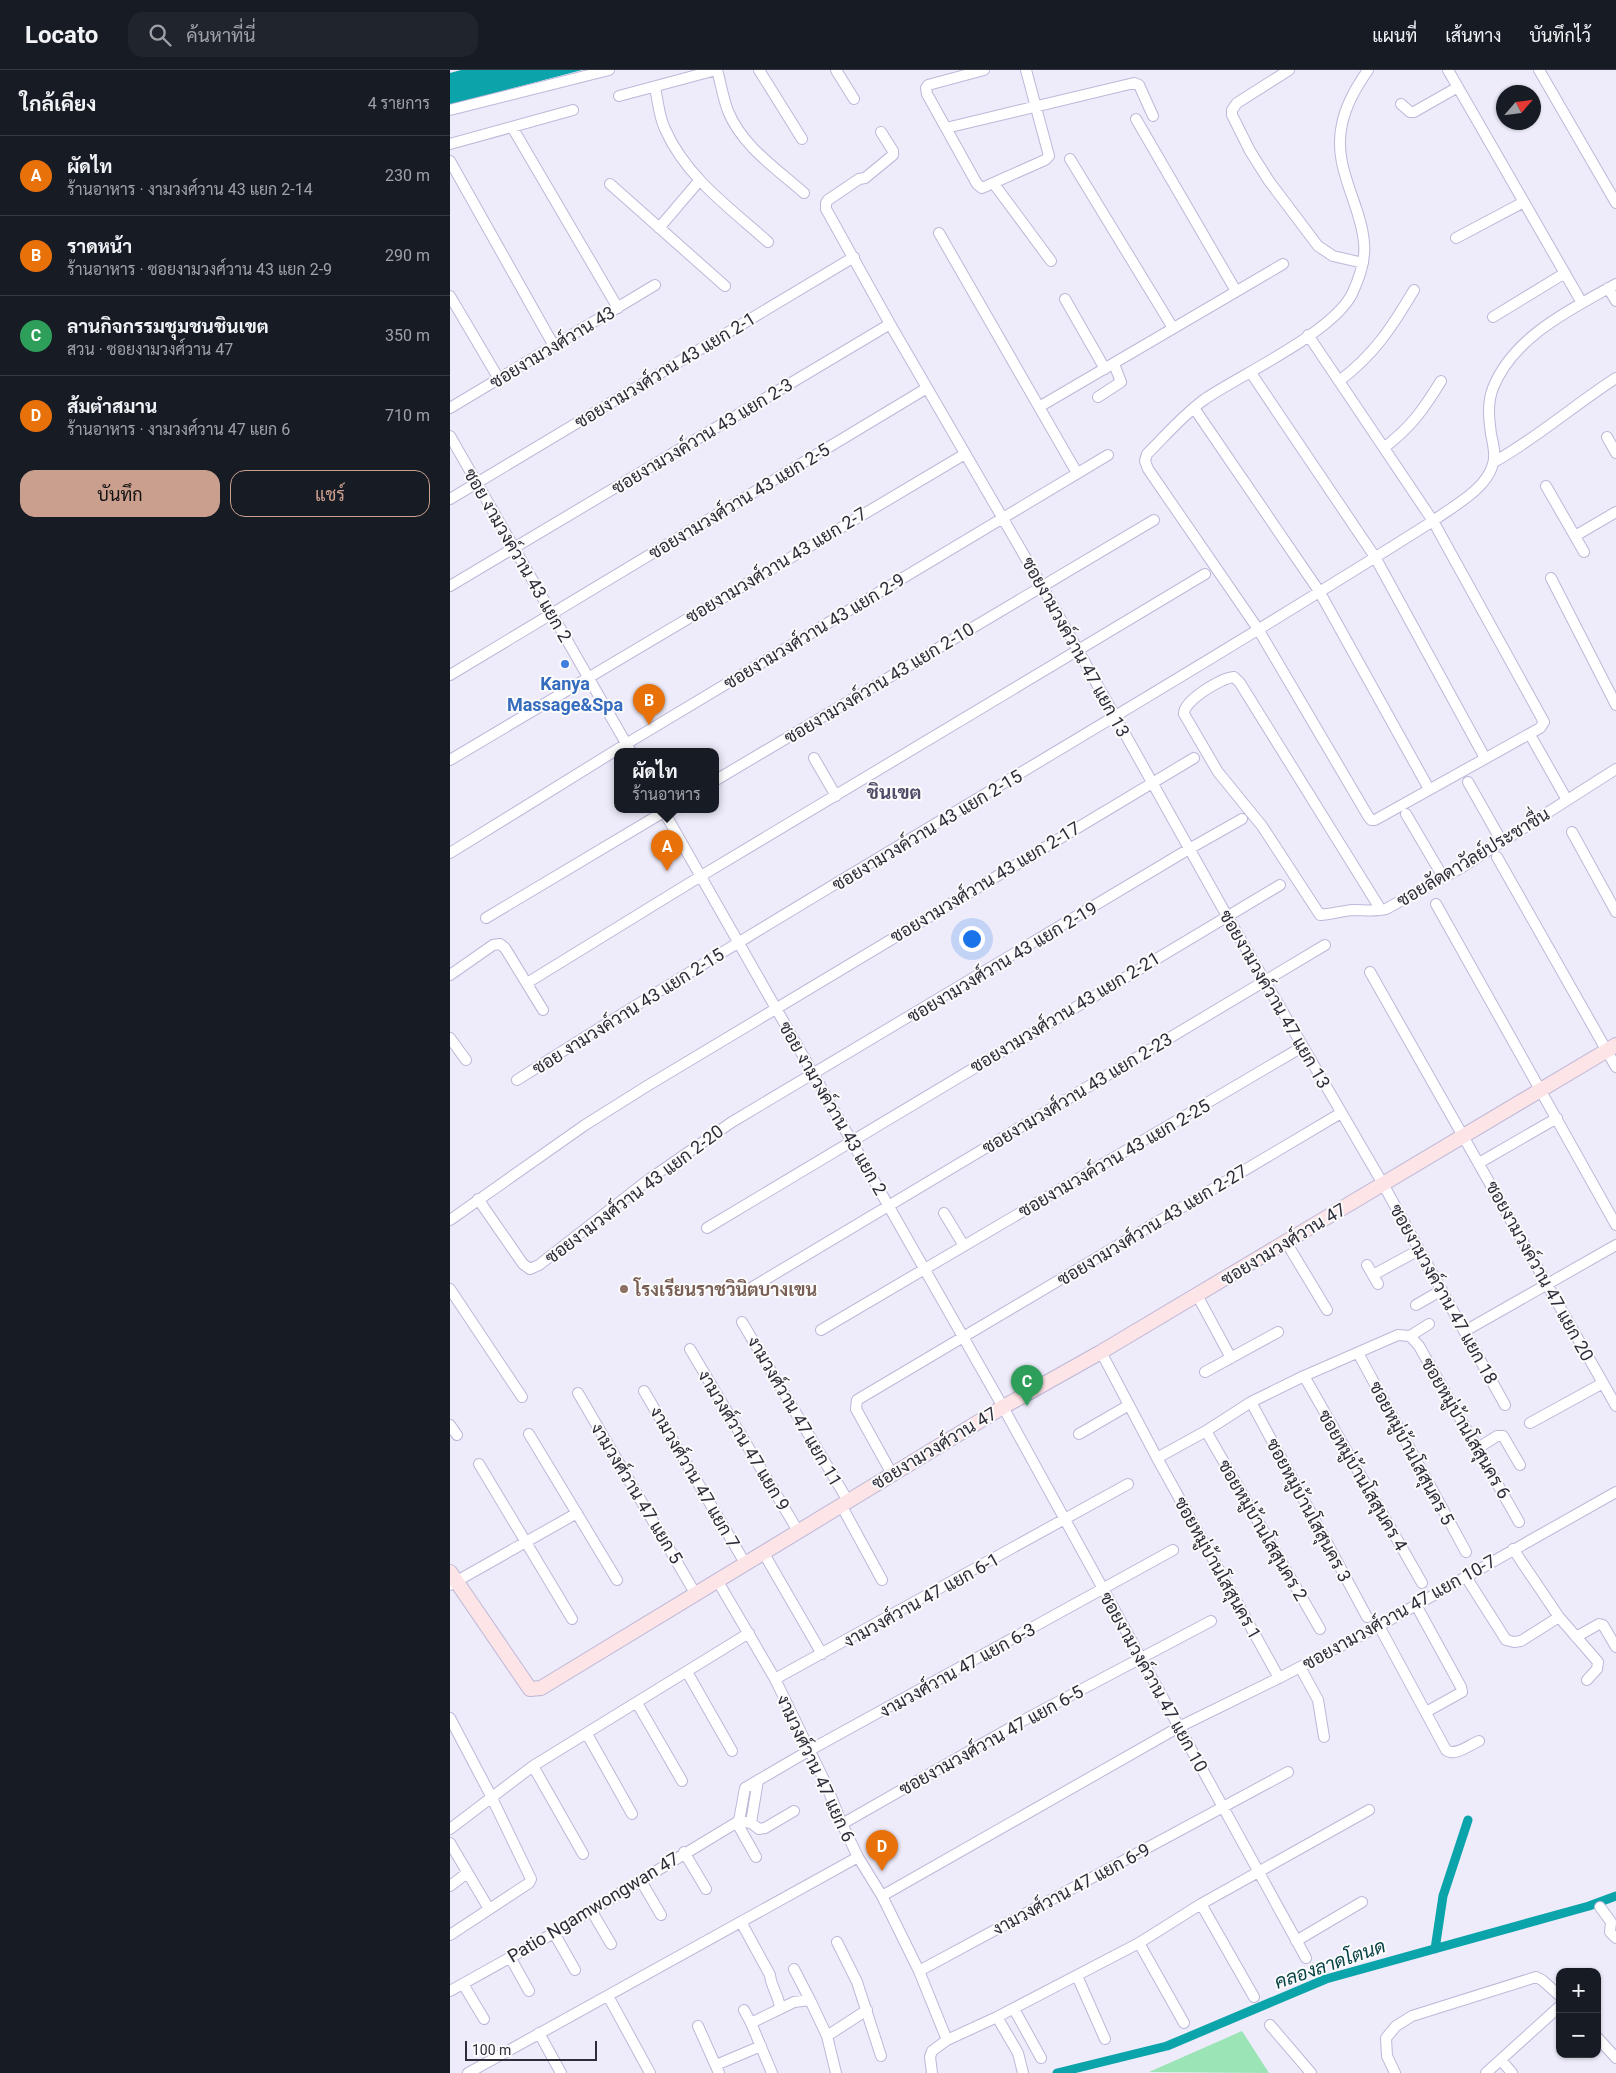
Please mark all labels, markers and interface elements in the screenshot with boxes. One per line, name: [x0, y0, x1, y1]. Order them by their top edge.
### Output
search box: [128, 12, 478, 57]
text: Locato: [25, 21, 98, 49]
icon: search: [146, 21, 174, 49]
text: ค้นหาที่นี่: [186, 24, 256, 47]
text: แผนที่: [1372, 25, 1417, 46]
text: เส้นทาง: [1445, 25, 1501, 46]
text: บันทึกไว้: [1529, 25, 1591, 46]
north arrow: [1496, 85, 1541, 130]
text: ใกล้เคียง: [20, 92, 96, 116]
text: 4 รายการ: [368, 94, 430, 113]
text: ผัดไท: [67, 155, 112, 178]
text: A: [31, 166, 41, 185]
text: 230 m: [385, 166, 430, 185]
text: ร้านอาหาร · งามวงศ์วาน 43 แยก 2-14: [67, 180, 313, 199]
text: ราดหน้า: [67, 235, 132, 258]
text: B: [31, 246, 41, 265]
text: 290 m: [385, 246, 430, 265]
text: ร้านอาหาร · ซอยงามวงศ์วาน 43 แยก 2-9: [67, 260, 332, 279]
street label: ซอยงามวงศ์วาน 43: [485, 300, 618, 393]
street label: ซอยงามวงศ์วาน 43 แยก 2-1: [570, 306, 759, 432]
text: ลานกิจกรรมชุมชนชินเขต: [67, 315, 269, 338]
text: C: [31, 326, 41, 345]
text: 350 m: [385, 326, 430, 345]
text: สวน · ซอยงามวงศ์วาน 47: [67, 340, 233, 359]
street label: ซอยงามวงค์วาน 43 แยก 2-3: [607, 372, 796, 498]
text: ส้มตำสมาน: [67, 395, 157, 418]
text: D: [31, 406, 41, 425]
text: 710 m: [385, 406, 430, 425]
text: ร้านอาหาร · งามวงศ์วาน 47 แยก 6: [67, 420, 290, 439]
street label: ซอยงามวงศ์วาน 43 แยก 2-5: [644, 437, 833, 563]
street label: ซอย งามวงค์วาน 43 แยก 2: [460, 464, 578, 645]
button: บันทึก: [20, 470, 220, 517]
button: แชร์: [230, 470, 430, 517]
street label: ซอยงามวงศ์วาน 43 แยก 2-7: [681, 501, 870, 627]
street label: ซอยงามวงค์วาน 47 แยก 13: [1018, 552, 1136, 741]
street label: ซอยงามวงศ์วาน 43 แยก 2-9: [719, 567, 908, 693]
street label: ซอยงามวงค์วาน 43 แยก 2-10: [779, 616, 978, 748]
marker: Kanya Massage&Spa: [559, 658, 571, 670]
place label: Kanya Massage&Spa: [507, 673, 623, 715]
pin: B: [633, 684, 665, 725]
popup: [614, 748, 719, 813]
text: ผัดไท: [632, 760, 678, 783]
street label: ซอยงามวงค์วาน 43 แยก 2-15: [827, 763, 1026, 895]
district label: ชินเขต: [867, 781, 921, 804]
text: ร้านอาหาร: [632, 785, 701, 804]
street label: ซอยลัดดาวัลย์ประชาชื่น: [1390, 799, 1553, 911]
street label: ซอยงามวงศ์วาน 43 แยก 2-17: [885, 815, 1084, 947]
pin: A: [651, 830, 683, 871]
street label: ซอยงามวงศ์วาน 43 แยก 2-19: [902, 895, 1101, 1027]
street label: ซอยงามวงค์วาน 47 แยก 13: [1215, 905, 1336, 1092]
your location: [959, 926, 985, 952]
street label: ซอย งามวงค์วาน 43 แยก 2-15: [527, 942, 728, 1079]
street label: ซอยงามวงศ์วาน 43 แยก 2-21: [965, 945, 1164, 1077]
street label: ซอย งามวงค์วาน 43 แยก 2: [775, 1017, 893, 1198]
street label: ซอยงามวงศ์วาน 43 แยก 2-23: [977, 1026, 1176, 1158]
street label: ซอยงามวงค์วาน 43 แยก 2-25: [1014, 1093, 1213, 1221]
street label: ซอยงามวงศ์วาน 43 แยก 2-20: [540, 1119, 727, 1268]
street label: ซอยงามวงศ์วาน 43 แยก 2-27: [1052, 1158, 1251, 1290]
street label: ซอยงามวงค์วาน 47 แยก 20: [1482, 1176, 1600, 1365]
street label: ซอยงามวงศ์วาน 47: [1216, 1197, 1349, 1290]
street label: ซอยงามวงค์วาน 47 แยก 18: [1386, 1199, 1504, 1388]
place label: โรงเรียนราชวินิตบางเขน: [633, 1277, 817, 1300]
marker: โรงเรียนราชวินิตบางเขน: [618, 1283, 630, 1295]
street label: งามวงศ์วาน 47 แยก 11: [743, 1331, 848, 1490]
street label: ซอยหมู่บ้านโสสุนคร 6: [1414, 1353, 1517, 1504]
street label: งามวงศ์วาน 47 แยก 9: [694, 1365, 796, 1514]
pin: C: [1011, 1365, 1043, 1406]
street label: ซอยหมู่บ้านโสสุนคร 5: [1363, 1377, 1460, 1530]
street label: งามวงศ์วาน 47 แยก 7: [646, 1401, 746, 1552]
street label: ซอยงามวงศ์วาน 47: [867, 1401, 1000, 1494]
street label: ซอยหมู่บ้านโสสุนคร 4: [1311, 1405, 1414, 1556]
street label: งามวงศ์วาน 47 แยก 5: [587, 1418, 689, 1567]
street label: ซอยหมู่บ้านโสสุนคร 3: [1260, 1434, 1357, 1587]
street label: ซอยหมู่บ้านโสสุนคร 2: [1211, 1455, 1314, 1606]
street label: ซอยหมู่บ้านโสสุนคร 1: [1168, 1492, 1268, 1644]
street label: งามวงศ์วาน 47 แยก 6-1: [838, 1547, 1003, 1652]
street label: ซอยงามวงศ์วาน 47 แยก 10-7: [1298, 1548, 1499, 1674]
street label: ซอยงามวงค์วาน 47 แยก 10: [1096, 1587, 1214, 1776]
street label: งามวงศ์วาน 47 แยก 6-3: [874, 1617, 1039, 1722]
street label: ซอยงามวงศ์วาน 47 แยก 6-5: [894, 1679, 1087, 1799]
street label: งามวงศ์วาน 47 แยก 6: [773, 1690, 861, 1845]
pin: D: [866, 1830, 898, 1871]
street label: งามวงศ์วาน 47 แยก 6-9: [988, 1837, 1153, 1939]
street label: Patio Ngamwongwan 47: [503, 1847, 683, 1967]
water label: คลองลาดโตนด: [1271, 1933, 1389, 1994]
map controls: [1556, 1968, 1601, 2058]
button: +: [1556, 1968, 1601, 2013]
button: −: [1556, 2013, 1601, 2058]
scale bar: [465, 2038, 598, 2061]
text: 100 m: [472, 2042, 511, 2058]

